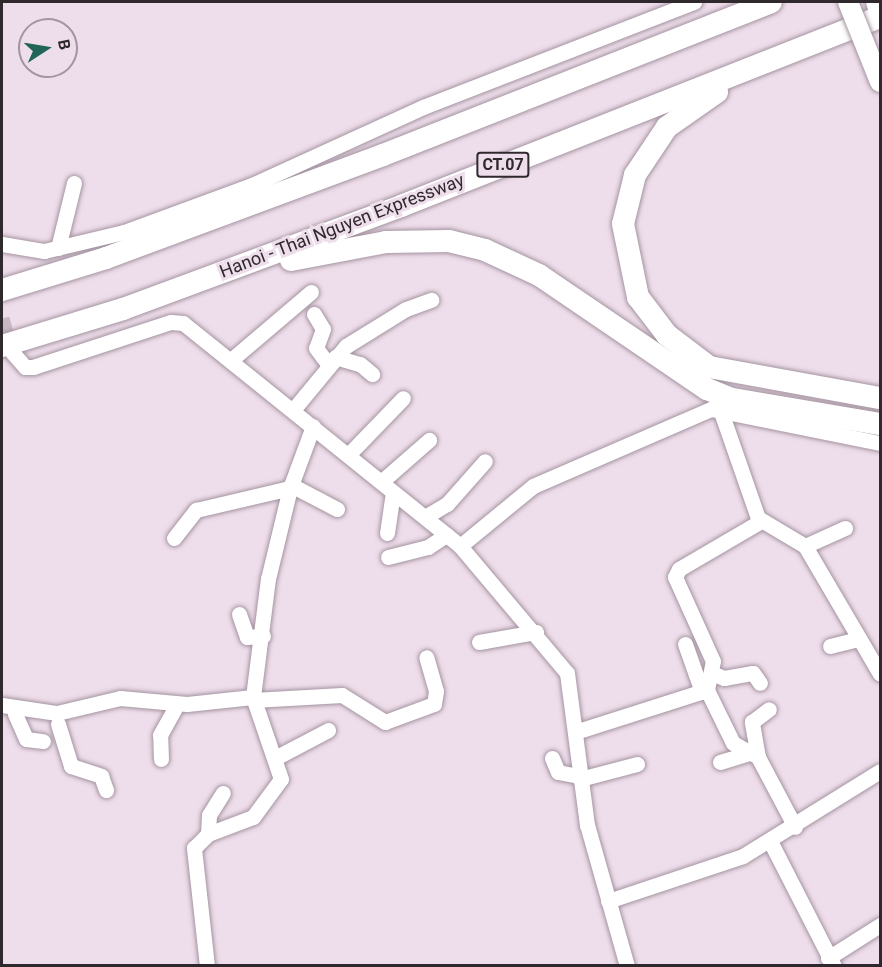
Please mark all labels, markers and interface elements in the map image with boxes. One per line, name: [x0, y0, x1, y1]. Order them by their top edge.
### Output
north arrow: [18, 18, 78, 78]
text: B: [54, 38, 74, 52]
road number: CT.07: [476, 152, 530, 178]
street label: Hanoi - Thai Nguyen Expressway: [216, 169, 468, 283]

